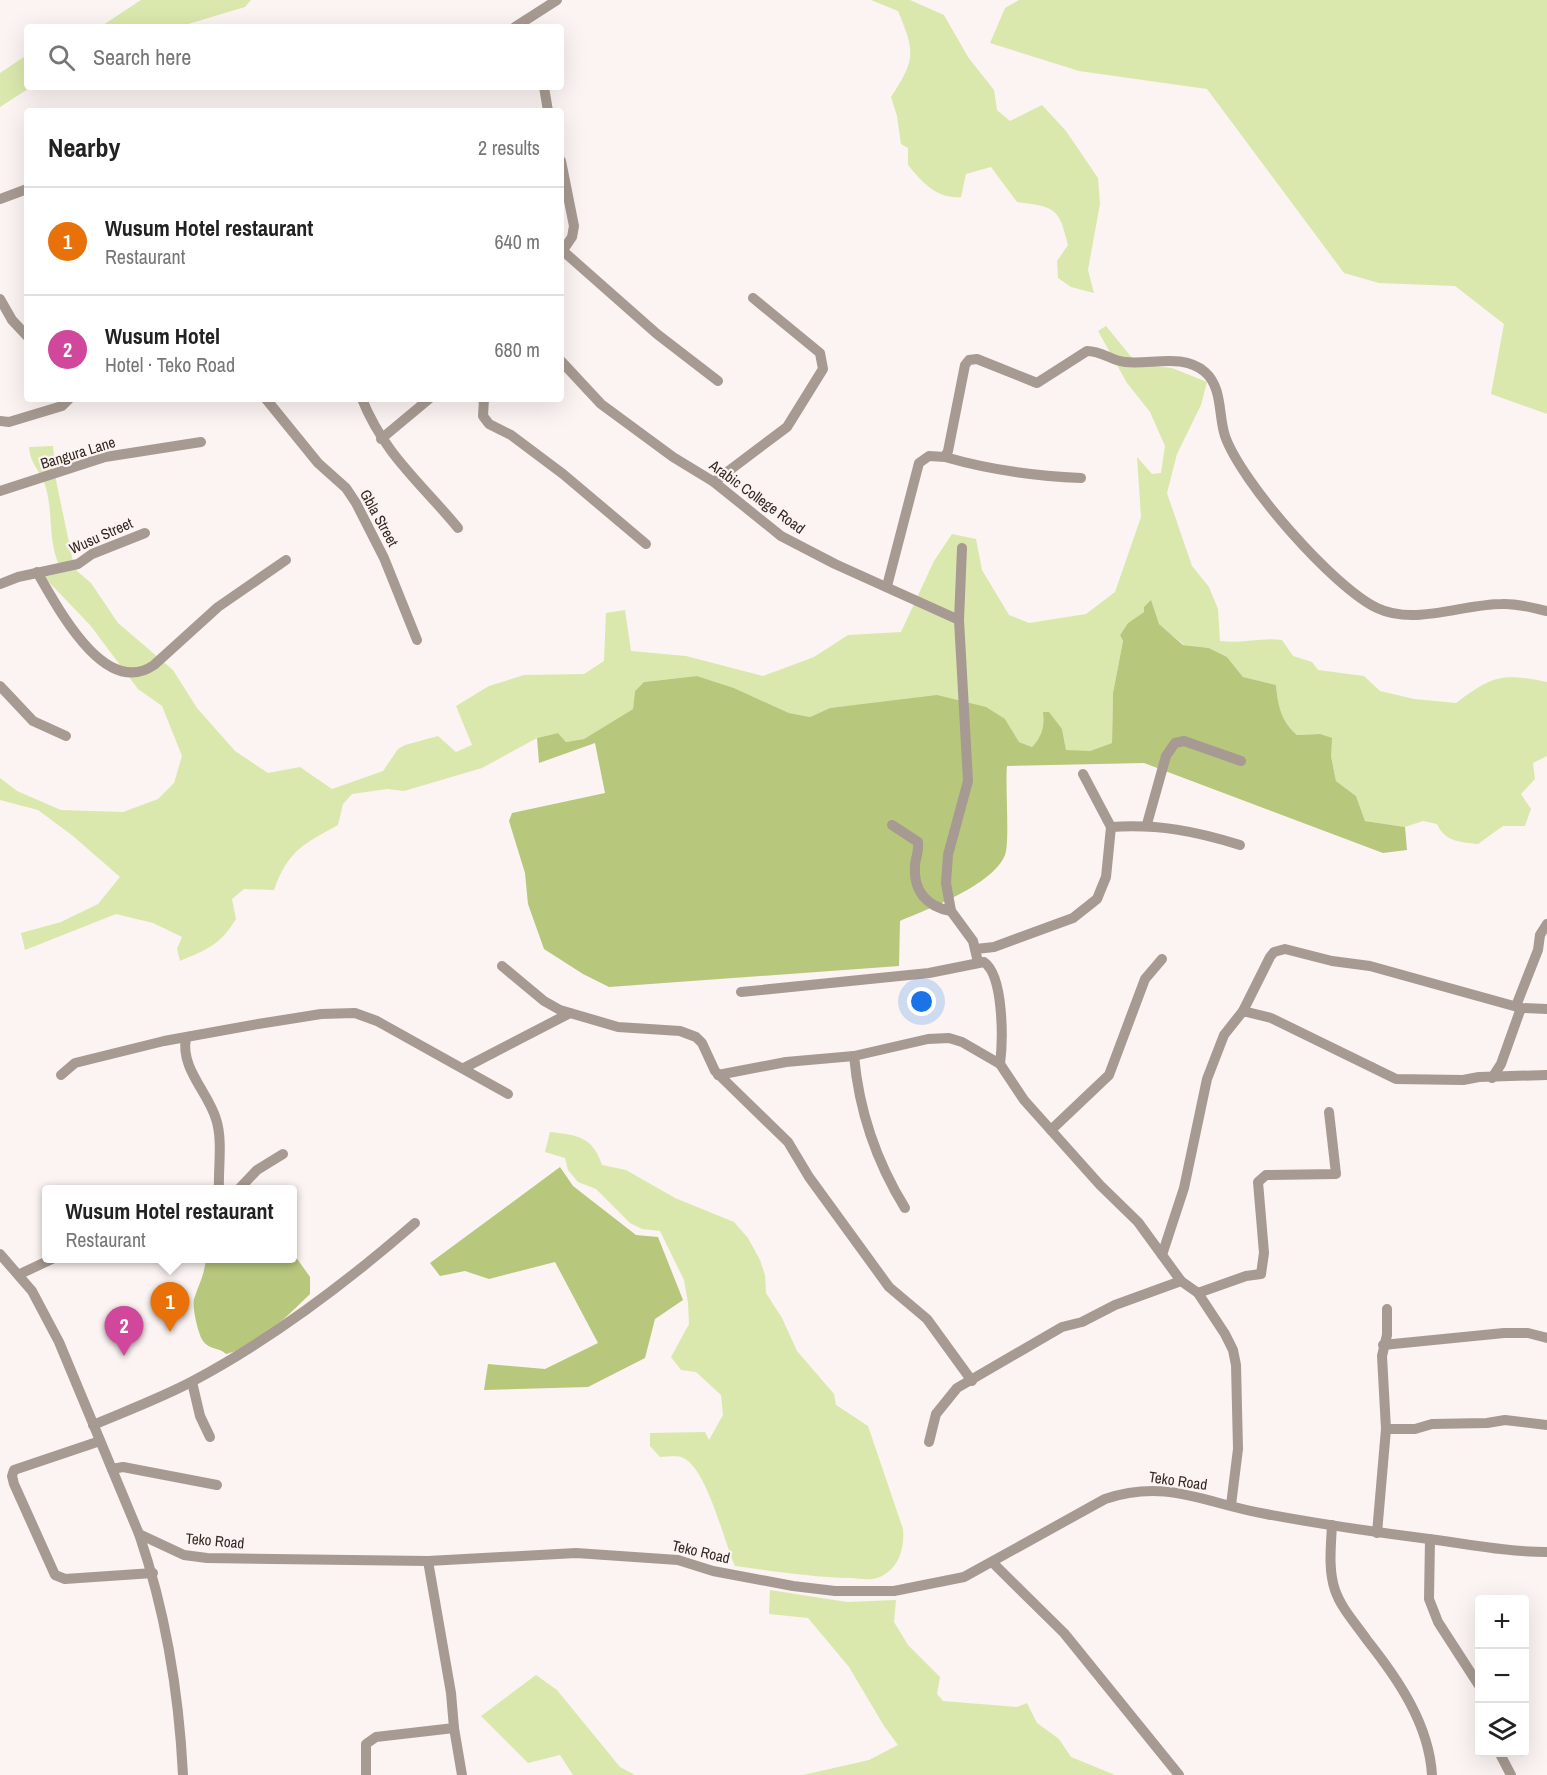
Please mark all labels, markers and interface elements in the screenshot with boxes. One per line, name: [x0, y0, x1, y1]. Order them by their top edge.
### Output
search box: [24, 24, 564, 90]
icon: search: [45, 41, 78, 74]
text: Search here: [93, 42, 191, 72]
text: Nearby: [48, 130, 120, 165]
text: 2 results: [478, 134, 540, 161]
text: Wusum Hotel restaurant: [105, 213, 313, 243]
text: 1: [63, 228, 72, 255]
text: 640 m: [494, 228, 540, 255]
text: Restaurant: [105, 243, 185, 270]
text: Wusum Hotel: [105, 321, 220, 351]
text: 2: [63, 336, 72, 363]
text: 680 m: [494, 336, 540, 363]
text: Hotel · Teko Road: [105, 351, 235, 378]
street label: Bangura Lane: [38, 431, 118, 474]
street label: Arabic College Road: [704, 454, 809, 538]
street label: Gbla Street: [355, 485, 404, 551]
street label: Wusu Street: [66, 512, 136, 559]
your location: [907, 987, 936, 1016]
popup: [42, 1185, 297, 1263]
text: Wusum Hotel restaurant: [65, 1196, 274, 1226]
text: Restaurant: [65, 1226, 146, 1253]
pin: 1: [150, 1282, 190, 1332]
pin: 2: [104, 1306, 144, 1356]
street label: Teko Road: [1147, 1466, 1209, 1495]
street label: Teko Road: [185, 1527, 245, 1554]
street label: Teko Road: [670, 1535, 732, 1568]
map controls: [1475, 1595, 1529, 1757]
button: +: [1475, 1595, 1529, 1649]
button: −: [1475, 1649, 1529, 1703]
button: layers: [1475, 1703, 1529, 1757]

